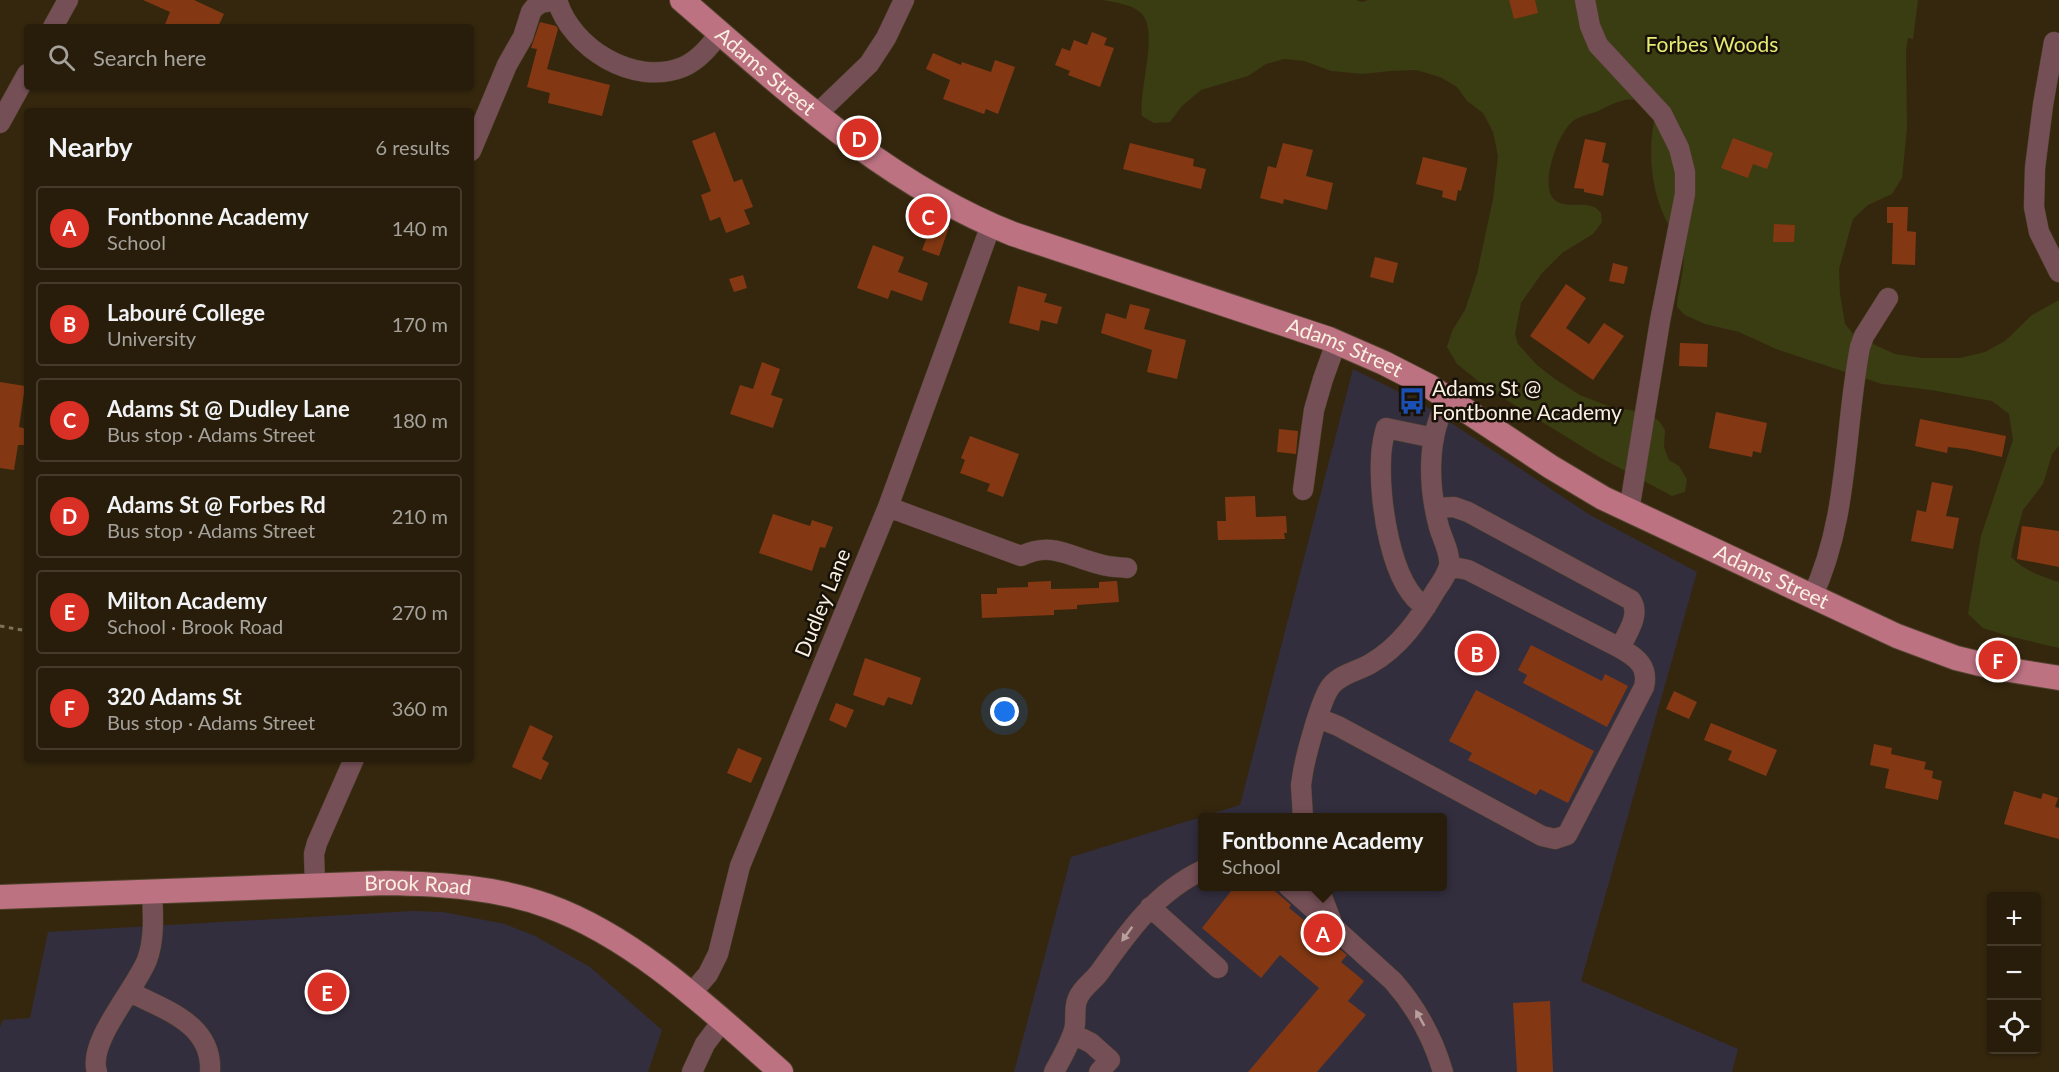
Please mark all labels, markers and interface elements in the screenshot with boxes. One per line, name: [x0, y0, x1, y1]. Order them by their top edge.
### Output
street label: Adams Street: [711, 21, 822, 120]
search box: [24, 24, 474, 90]
park label: Forbes Woods: [1646, 31, 1778, 56]
icon: search: [45, 41, 78, 74]
text: Search here: [93, 44, 206, 71]
pin: D: [840, 116, 878, 160]
text: Nearby: [48, 131, 133, 163]
text: 6 results: [375, 135, 450, 159]
pin: C: [908, 194, 948, 238]
text: Fontbonne Academy: [107, 203, 309, 230]
text: A: [63, 216, 76, 240]
text: 140 m: [392, 216, 448, 240]
text: School: [107, 230, 166, 254]
text: Labouré College: [107, 299, 265, 326]
text: B: [63, 312, 76, 336]
text: 170 m: [392, 312, 448, 336]
street label: Adams Street: [1284, 312, 1408, 382]
text: University: [107, 326, 196, 350]
place label: Adams St @ Fontbonne Academy: [1432, 375, 1622, 424]
bus stop icon: Adams St @ Fontbonne Academy: [1397, 386, 1427, 416]
text: Adams St @ Dudley Lane: [107, 395, 350, 422]
text: C: [63, 408, 76, 432]
text: 180 m: [392, 408, 448, 432]
text: Bus stop · Adams Street: [107, 422, 315, 446]
text: Adams St @ Forbes Rd: [107, 491, 326, 518]
text: D: [62, 504, 77, 528]
text: 210 m: [392, 504, 448, 528]
text: Bus stop · Adams Street: [107, 518, 315, 542]
street label: Adams Street: [1711, 538, 1834, 613]
street label: Dudley Lane: [789, 545, 855, 660]
text: Milton Academy: [107, 587, 267, 614]
text: E: [64, 600, 75, 624]
text: 270 m: [392, 600, 448, 624]
text: School · Brook Road: [107, 614, 283, 638]
pin: B: [1458, 630, 1496, 676]
pin: F: [1978, 638, 2018, 682]
text: 320 Adams St: [107, 683, 242, 710]
text: F: [64, 696, 75, 720]
text: 360 m: [392, 696, 448, 720]
your location: [990, 697, 1019, 726]
text: Bus stop · Adams Street: [107, 710, 315, 734]
popup: [1198, 813, 1447, 891]
text: Fontbonne Academy: [1222, 827, 1423, 854]
text: School: [1222, 854, 1281, 878]
street label: Brook Road: [364, 869, 473, 899]
map controls: [1987, 892, 2041, 1054]
button: +: [1987, 892, 2041, 946]
pin: A: [1304, 910, 1342, 956]
one-way arrow: [1121, 926, 1133, 942]
button: −: [1987, 946, 2041, 1000]
pin: E: [308, 970, 346, 1014]
button: locate: [1987, 1000, 2041, 1054]
one-way arrow: [1415, 1010, 1425, 1027]

